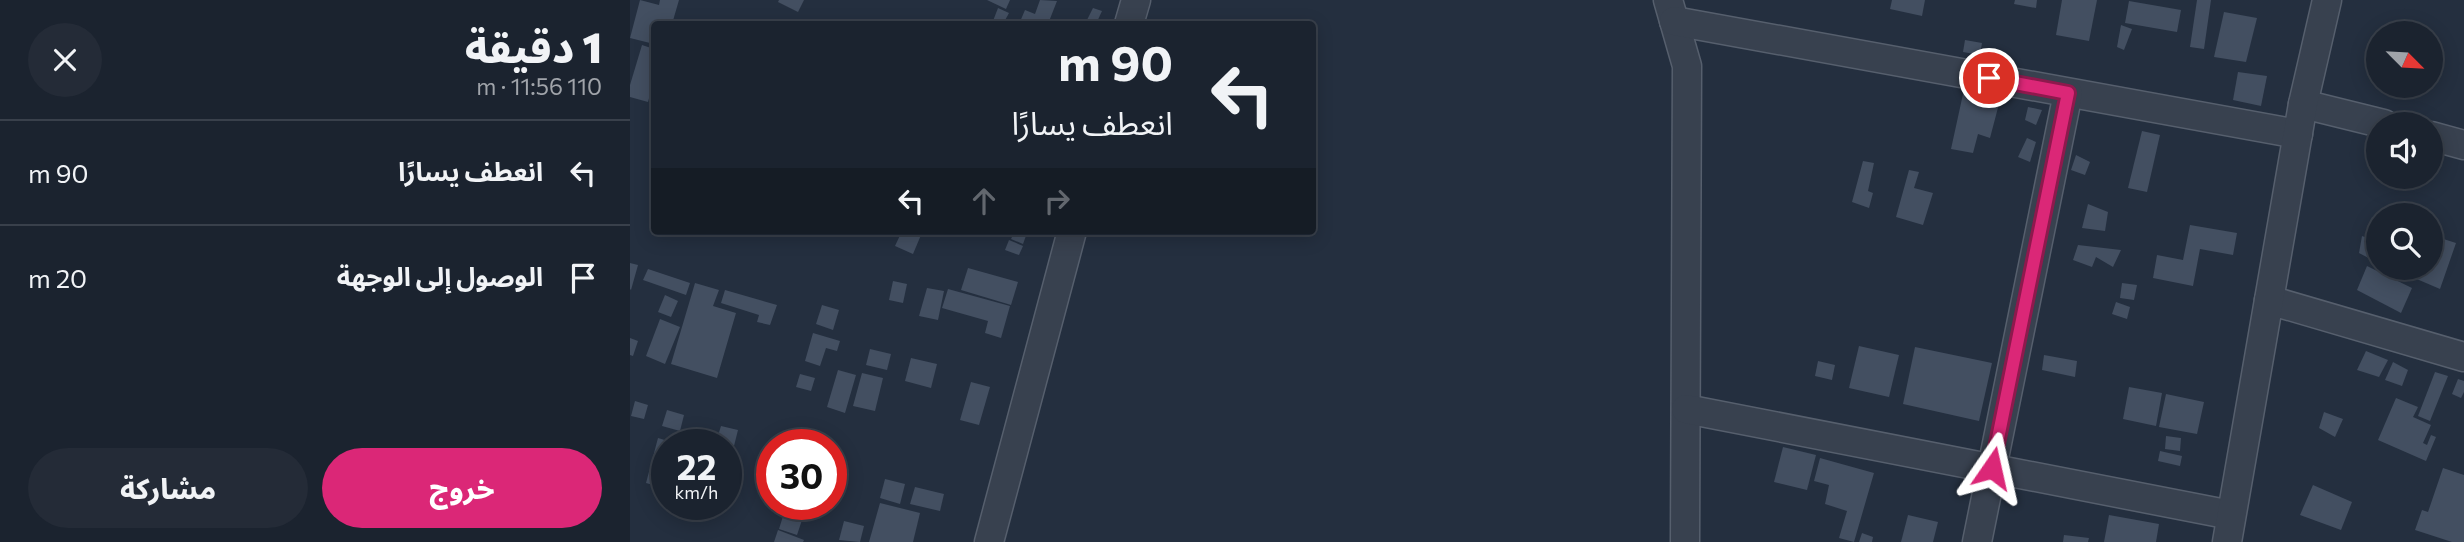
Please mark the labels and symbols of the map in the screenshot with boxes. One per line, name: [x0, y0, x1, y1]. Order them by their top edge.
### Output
north arrow: [2366, 21, 2443, 98]
pin: [1959, 48, 2019, 108]
speed limit sign: 30: [756, 429, 847, 520]
position arrow: [1955, 431, 2029, 505]

